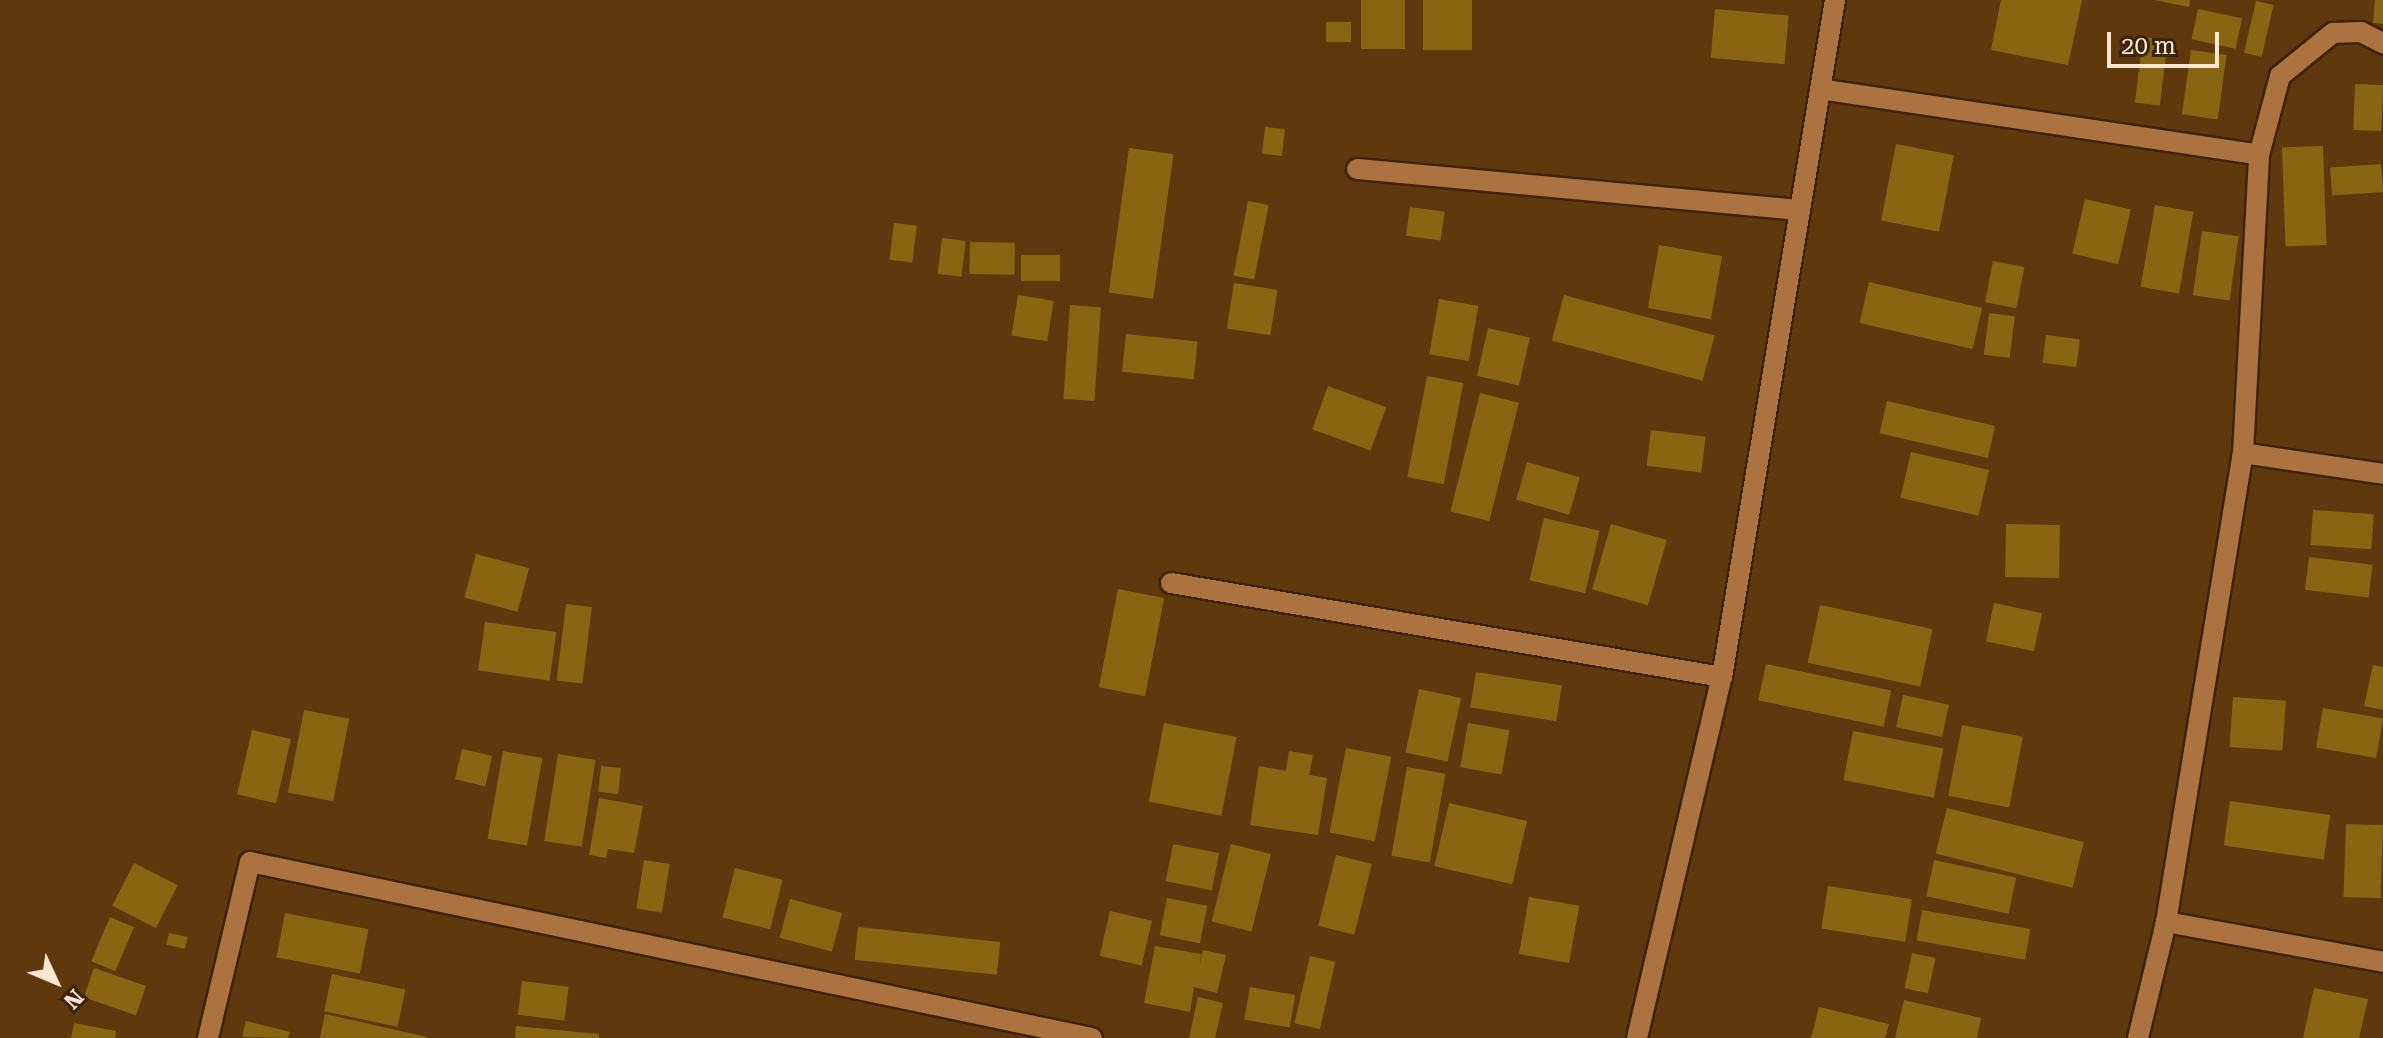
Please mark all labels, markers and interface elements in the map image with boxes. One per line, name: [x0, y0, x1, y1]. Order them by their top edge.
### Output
scale bar: [2111, 16, 2223, 66]
text: 20 m: [2121, 32, 2176, 60]
north arrow: [16, 942, 96, 1022]
text: N: [59, 984, 89, 1014]

